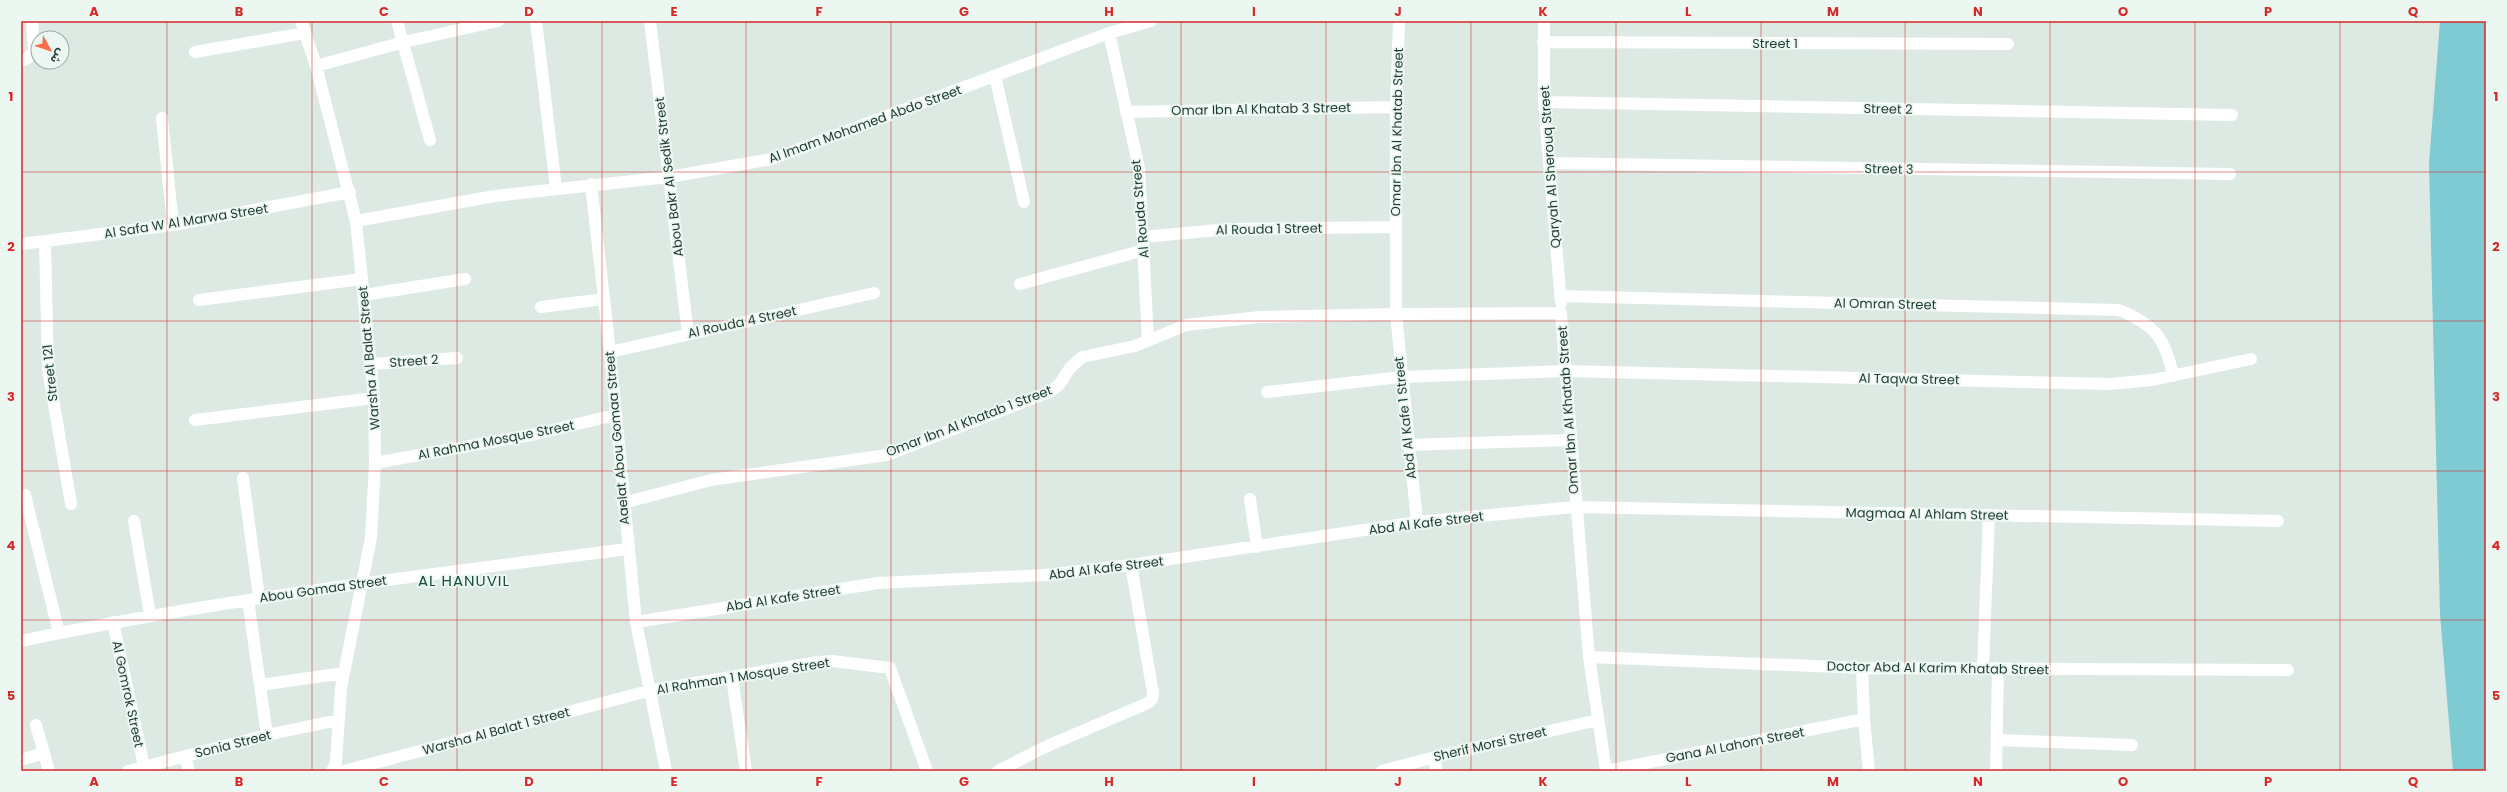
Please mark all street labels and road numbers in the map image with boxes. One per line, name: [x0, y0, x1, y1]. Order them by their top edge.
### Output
street label: Street 1: [1752, 34, 1798, 53]
street label: Omar Ibn Al Khatab Street: [1386, 47, 1408, 216]
street label: Al Imam Mohamed Abdo Street: [766, 80, 964, 168]
street label: Qaryah Al Sherouq Street: [1535, 85, 1565, 249]
street label: Abou Bakr Al Sedik Street: [650, 96, 688, 258]
street label: Omar Ibn Al Khatab 3 Street: [1171, 98, 1351, 120]
street label: Street 2: [1863, 99, 1913, 119]
street label: Al Rouda Street: [1126, 159, 1154, 259]
street label: Street 3: [1864, 159, 1914, 179]
street label: Al Safa W Al Marwa Street: [103, 199, 270, 243]
street label: Al Rouda 1 Street: [1215, 219, 1323, 239]
street label: Warsha Al Balat Street: [353, 285, 385, 431]
street label: Al Omran Street: [1834, 294, 1937, 314]
street label: Al Rouda 4 Street: [686, 301, 798, 343]
street label: Omar Ibn Al Khatab Street: [1553, 325, 1583, 495]
street label: Street 121: [38, 343, 62, 403]
street label: Street 2: [389, 350, 439, 372]
street label: Aaelat Abou Gomaa Street: [600, 350, 634, 526]
street label: Abd Al Kafe 1 Street: [1389, 355, 1421, 480]
street label: Al Taqwa Street: [1858, 369, 1960, 389]
street label: Omar Ibn Al Khatab 1 Street: [883, 380, 1055, 461]
street label: Al Rahma Mosque Street: [416, 415, 576, 465]
street label: Magmaa Al Ahlam Street: [1846, 503, 2009, 525]
street label: Abd Al Kafe Street: [1367, 506, 1485, 539]
street label: Abd Al Kafe Street: [1047, 551, 1165, 584]
street label: Abou Gomaa Street: [258, 571, 388, 607]
street label: Abd Al Kafe Street: [724, 580, 842, 616]
street label: Al Gomrok Street: [107, 639, 149, 749]
street label: Al Rahman 1 Mosque Street: [655, 653, 831, 699]
street label: Doctor Abd Al Karim Khatab Street: [1827, 657, 2050, 679]
street label: Warsha Al Balat 1 Street: [420, 702, 572, 760]
street label: Sherif Morsi Street: [1432, 722, 1549, 766]
street label: Gana Al Lahom Street: [1664, 722, 1806, 768]
street label: Sonia Street: [193, 725, 273, 763]

